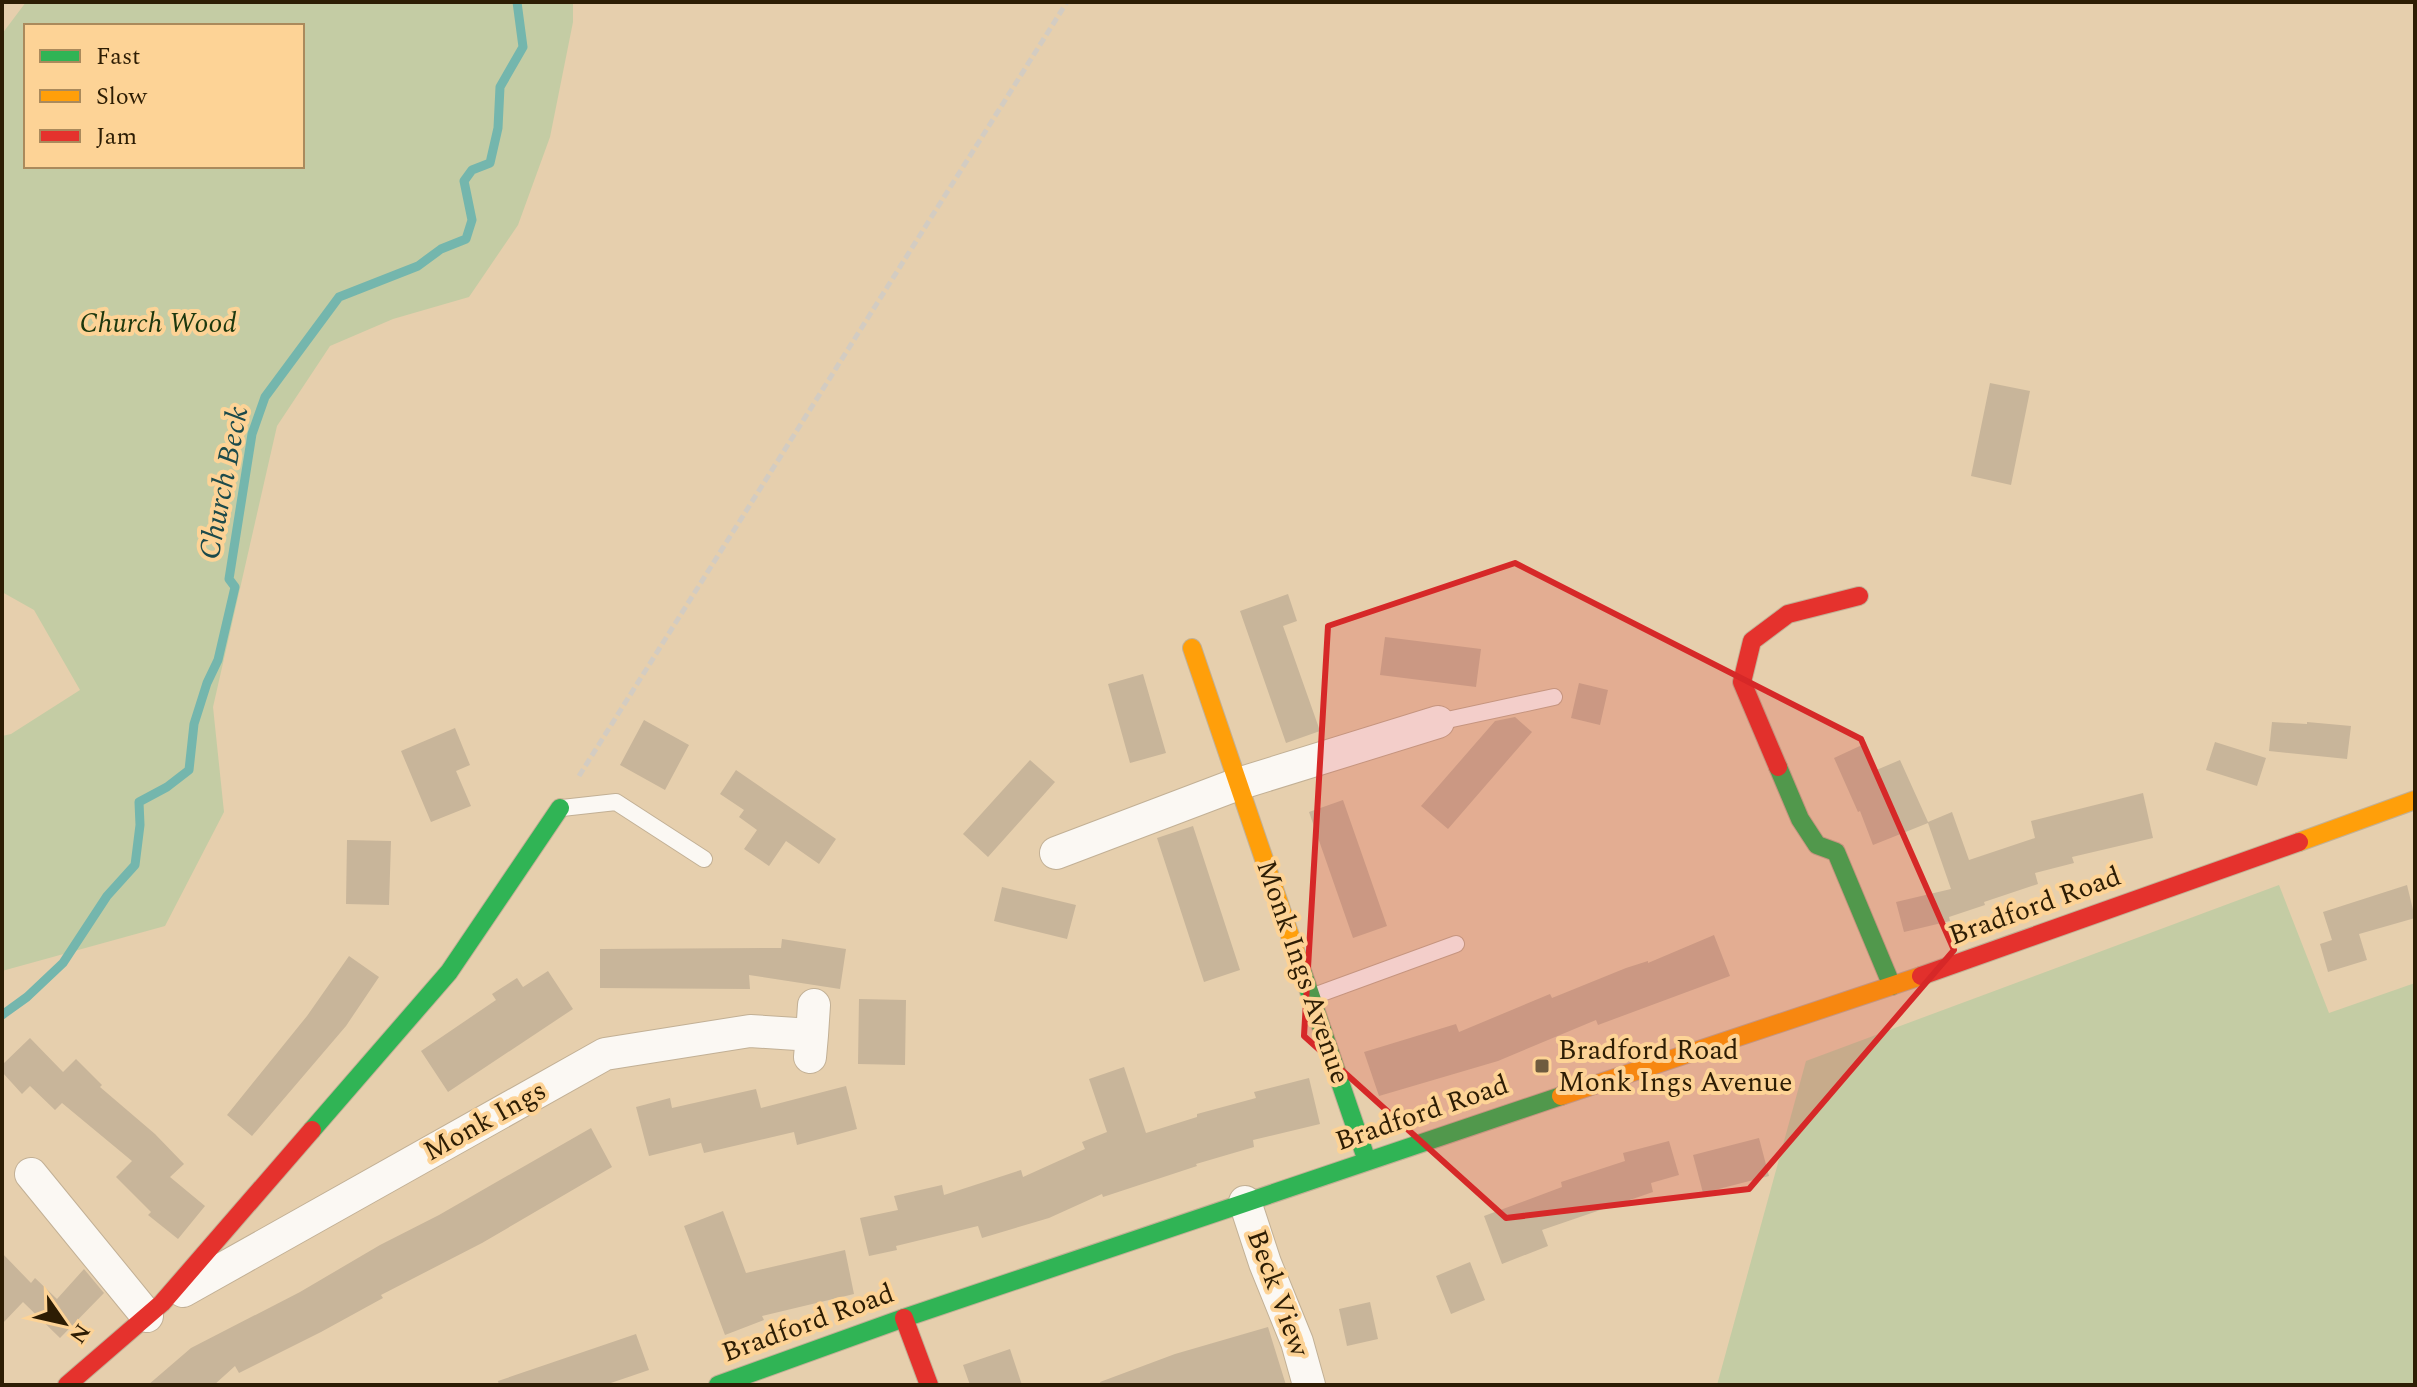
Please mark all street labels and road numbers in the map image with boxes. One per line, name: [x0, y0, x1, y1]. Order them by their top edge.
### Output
street label: Monk Ings Avenue: [1244, 854, 1362, 1090]
street label: Bradford Road: [1943, 855, 2127, 957]
street label: Bradford Road: [1330, 1063, 1514, 1163]
street label: Monk Ings: [416, 1069, 554, 1173]
street label: Beck View: [1235, 1223, 1321, 1363]
street label: Bradford Road: [716, 1272, 900, 1374]

